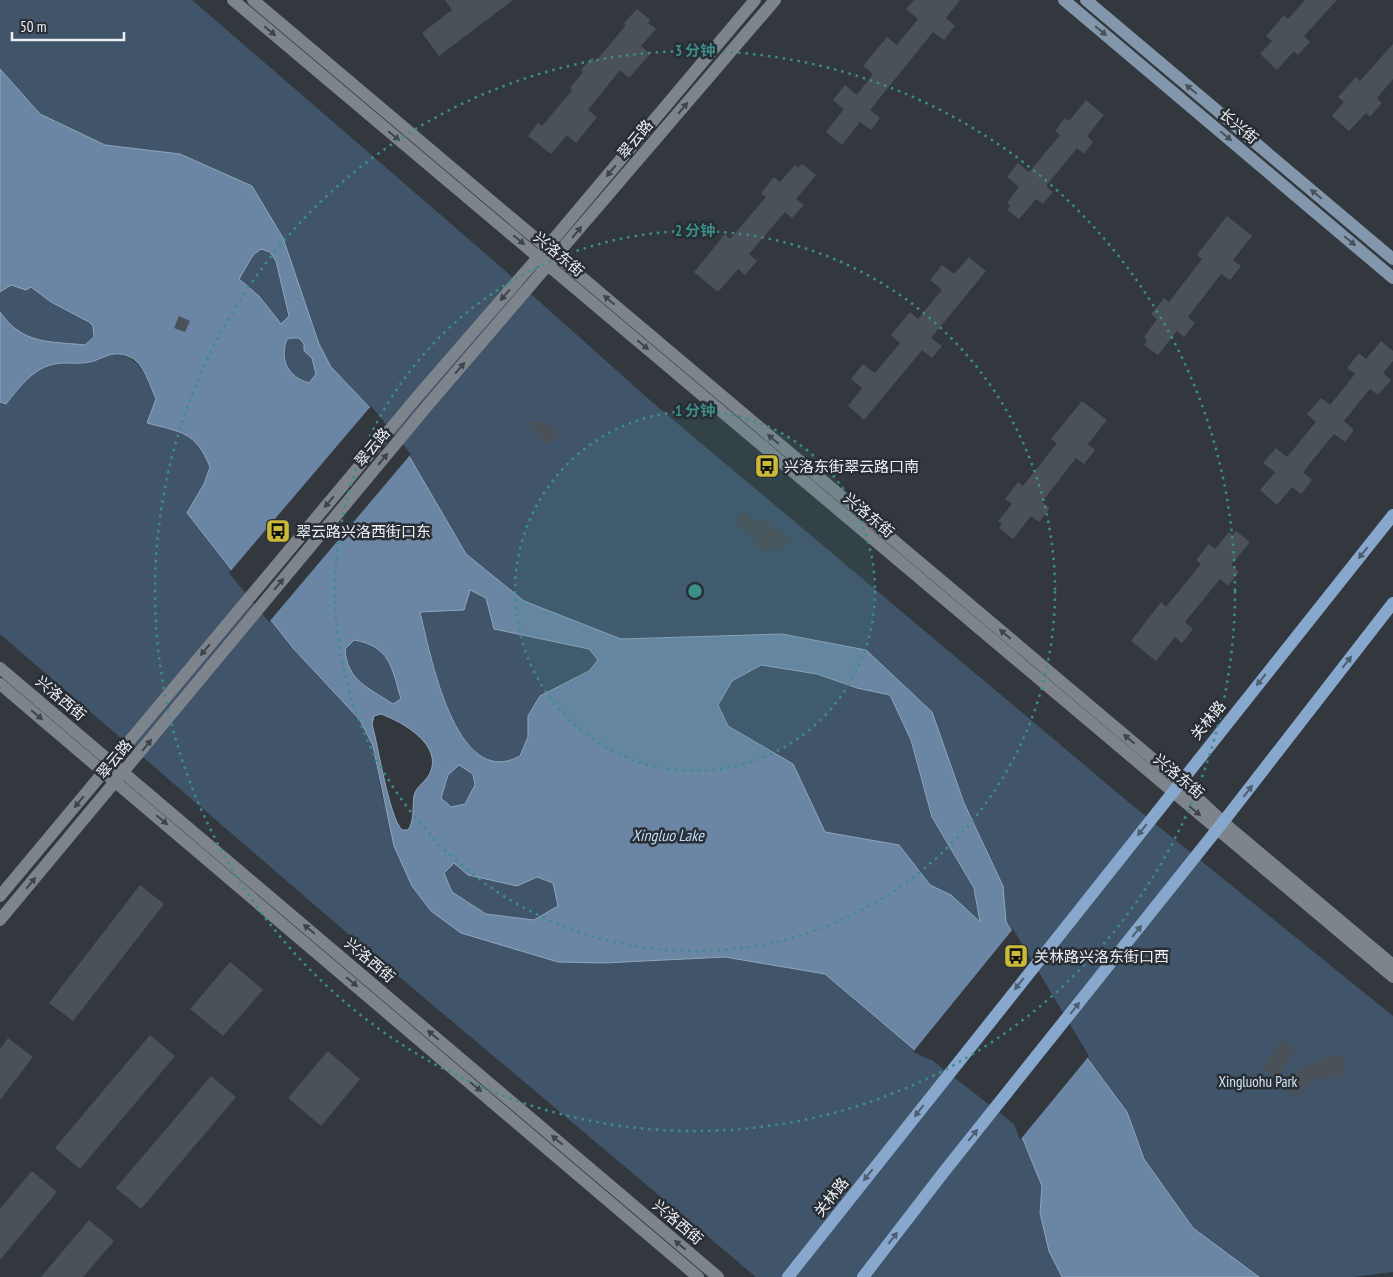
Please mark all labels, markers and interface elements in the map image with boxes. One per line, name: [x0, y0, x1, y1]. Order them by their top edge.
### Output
scale bar: [12, 10, 125, 42]
text: 50 m: [20, 17, 46, 36]
one-way arrow: [263, 26, 276, 37]
one-way arrow: [1095, 26, 1108, 37]
text: 3 分钟: [675, 41, 715, 60]
one-way arrow: [1185, 83, 1198, 94]
one-way arrow: [677, 102, 688, 115]
street label: 长兴街: [1216, 104, 1262, 148]
street label: 翠云路: [613, 116, 657, 162]
one-way arrow: [388, 130, 400, 142]
one-way arrow: [1219, 131, 1232, 142]
one-way arrow: [605, 165, 616, 178]
one-way arrow: [1309, 188, 1322, 199]
text: 2 分钟: [675, 221, 715, 240]
one-way arrow: [572, 226, 583, 239]
street label: 兴洛东街: [530, 227, 588, 281]
one-way arrow: [512, 235, 525, 246]
one-way arrow: [1344, 235, 1356, 246]
one-way arrow: [500, 288, 511, 301]
one-way arrow: [604, 294, 616, 306]
one-way arrow: [636, 340, 649, 351]
one-way arrow: [454, 363, 466, 375]
text: 1 分钟: [675, 401, 715, 420]
street label: 翠云路: [350, 424, 394, 470]
one-way arrow: [767, 433, 780, 444]
one-way arrow: [378, 453, 389, 466]
bus stop icon: 兴洛东街翠云路口南: [754, 453, 780, 479]
place label: 兴洛东街翠云路口南: [784, 457, 919, 476]
street label: 兴洛东街: [840, 488, 898, 542]
one-way arrow: [323, 495, 335, 507]
bus stop icon: 翠云路兴洛西街口东: [265, 518, 291, 544]
place label: 翠云路兴洛西街口东: [296, 522, 431, 541]
one-way arrow: [1357, 546, 1368, 559]
one-way arrow: [274, 577, 285, 590]
centre of rings: [686, 582, 704, 600]
one-way arrow: [999, 628, 1011, 640]
one-way arrow: [200, 643, 211, 656]
one-way arrow: [1341, 656, 1352, 669]
street label: 兴洛西街: [32, 671, 90, 725]
one-way arrow: [1255, 673, 1266, 686]
street label: 关林路: [1186, 697, 1230, 743]
one-way arrow: [31, 710, 44, 721]
one-way arrow: [1122, 733, 1135, 744]
street label: 翠云路: [92, 736, 136, 782]
one-way arrow: [142, 739, 153, 752]
street label: 兴洛东街: [1150, 749, 1208, 803]
one-way arrow: [1242, 785, 1253, 798]
one-way arrow: [73, 795, 85, 807]
one-way arrow: [1188, 805, 1201, 816]
one-way arrow: [155, 814, 167, 826]
one-way arrow: [1136, 823, 1147, 836]
water label: Xingluo Lake: [632, 825, 705, 845]
one-way arrow: [26, 877, 37, 890]
one-way arrow: [303, 924, 316, 935]
one-way arrow: [1131, 925, 1142, 938]
street label: 兴洛西街: [341, 933, 399, 987]
bus stop icon: 关林路兴洛东街口西: [1003, 943, 1029, 969]
place label: 关林路兴洛东街口西: [1034, 947, 1169, 966]
one-way arrow: [346, 976, 358, 987]
one-way arrow: [1014, 977, 1025, 990]
one-way arrow: [1069, 1002, 1080, 1015]
one-way arrow: [427, 1029, 440, 1040]
park label: Xingluohu Park: [1219, 1072, 1298, 1091]
one-way arrow: [469, 1082, 482, 1093]
one-way arrow: [913, 1105, 924, 1118]
one-way arrow: [968, 1129, 979, 1142]
one-way arrow: [551, 1134, 563, 1146]
one-way arrow: [863, 1168, 874, 1181]
street label: 关林路: [810, 1173, 852, 1221]
street label: 兴洛西街: [649, 1195, 707, 1249]
one-way arrow: [887, 1232, 898, 1245]
one-way arrow: [674, 1240, 687, 1251]

